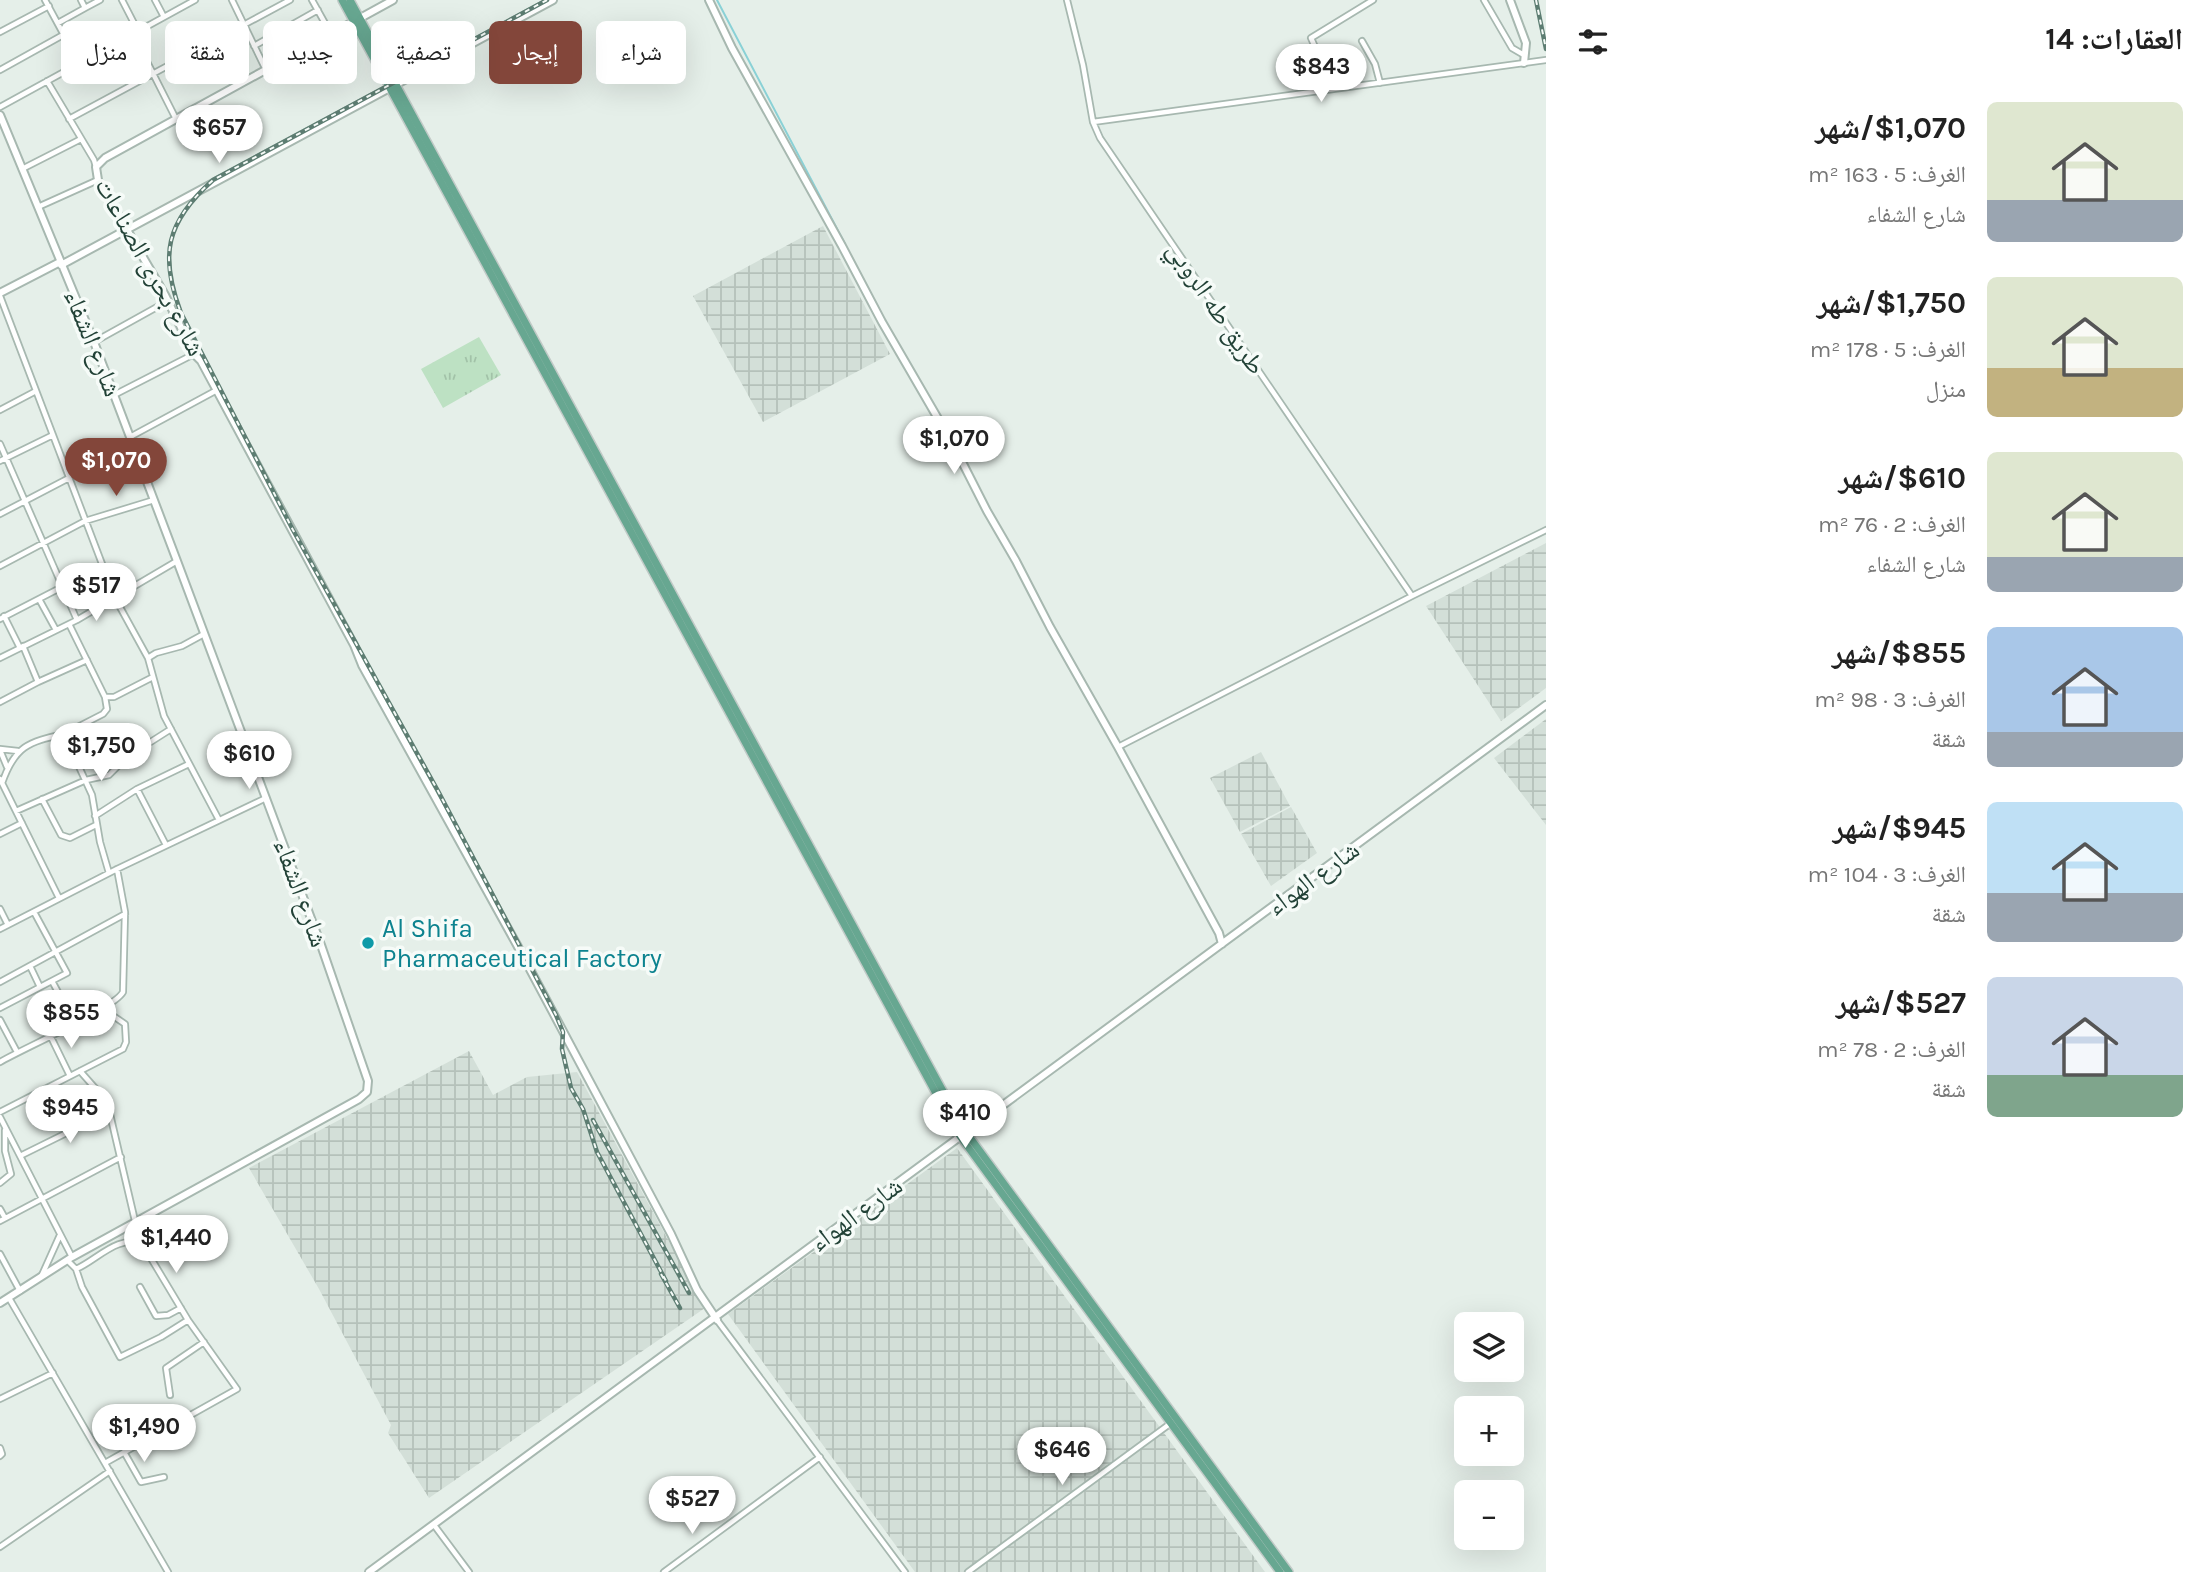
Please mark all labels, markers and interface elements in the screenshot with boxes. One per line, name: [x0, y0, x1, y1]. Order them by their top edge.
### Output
chip: منزل: [61, 21, 151, 84]
chip: شقة: [165, 21, 249, 84]
chip: جديد: [263, 21, 357, 84]
chip: تصفية: [371, 21, 475, 84]
chip: إيجار: [489, 21, 582, 84]
chip: شراء: [596, 21, 686, 84]
text: العقارات: 14: [2045, 21, 2183, 57]
icon: filters: [1574, 23, 1612, 61]
pin: $843: [1280, 44, 1362, 104]
text: $843: [1292, 53, 1350, 80]
pin: $657: [178, 106, 260, 165]
text: $1,070/شهر: [1815, 110, 1966, 146]
text: $657: [192, 114, 246, 141]
icon: home: [2043, 130, 2127, 214]
text: الغرف: 5 · 163 m²: [1808, 161, 1966, 188]
street label: شارع بحرى الصناعات: [88, 173, 212, 361]
text: شارع الشفاء: [1866, 201, 1966, 228]
street label: طريق طه الروبي: [1156, 236, 1272, 383]
street label: شارع الشفاء: [58, 285, 128, 401]
text: $1,750/شهر: [1817, 285, 1966, 321]
icon: home: [2043, 305, 2127, 389]
text: الغرف: 5 · 178 m²: [1810, 336, 1966, 363]
text: منزل: [1926, 376, 1966, 403]
pin: $1,070: [897, 416, 1011, 476]
text: $1,070: [919, 425, 989, 452]
pin: $1,070: [59, 438, 173, 498]
text: $1,070: [81, 447, 151, 474]
text: $610/شهر: [1839, 460, 1966, 496]
icon: home: [2043, 480, 2127, 564]
text: الغرف: 2 · 76 m²: [1818, 511, 1966, 538]
text: شارع الشفاء: [1866, 551, 1966, 578]
pin: $517: [55, 564, 137, 623]
text: $517: [72, 572, 120, 599]
text: $855/شهر: [1832, 635, 1966, 671]
icon: home: [2043, 655, 2127, 739]
text: الغرف: 3 · 98 m²: [1814, 686, 1966, 713]
pin: $1,750: [44, 724, 158, 783]
text: شقة: [1932, 726, 1966, 753]
text: $1,750: [66, 732, 136, 759]
pin: $610: [208, 732, 290, 791]
text: $610: [223, 740, 275, 767]
text: $945/شهر: [1833, 810, 1966, 846]
icon: home: [2043, 830, 2127, 914]
street label: شارع الهواء: [1261, 834, 1365, 922]
street label: شارع الشفاء: [267, 835, 335, 951]
text: الغرف: 3 · 104 m²: [1808, 861, 1966, 888]
text: شقة: [1932, 901, 1966, 928]
place label: Al Shifa Pharmaceutical Factory: [382, 913, 662, 974]
marker: Al Shifa Pharmaceutical Factory: [360, 935, 376, 951]
text: $527/شهر: [1836, 985, 1966, 1021]
pin: $855: [30, 990, 112, 1050]
text: $855: [42, 999, 100, 1026]
icon: home: [2043, 1005, 2127, 1089]
text: الغرف: 2 · 78 m²: [1817, 1036, 1966, 1063]
text: شقة: [1932, 1076, 1966, 1103]
pin: $945: [29, 1086, 111, 1145]
pin: $410: [924, 1090, 1006, 1150]
text: $945: [42, 1094, 98, 1121]
text: $410: [939, 1099, 991, 1126]
street label: شارع الهواء: [804, 1170, 908, 1258]
pin: $1,440: [119, 1216, 233, 1275]
text: $1,440: [140, 1224, 212, 1251]
map controls: [1454, 1312, 1524, 1550]
button: layers: [1454, 1312, 1524, 1382]
button: +: [1454, 1396, 1524, 1466]
pin: $1,490: [87, 1404, 201, 1464]
text: $1,490: [108, 1413, 180, 1440]
pin: $646: [1021, 1428, 1103, 1487]
text: $646: [1033, 1436, 1091, 1463]
pin: $527: [651, 1476, 733, 1536]
button: −: [1454, 1480, 1524, 1550]
text: $527: [665, 1485, 719, 1512]

